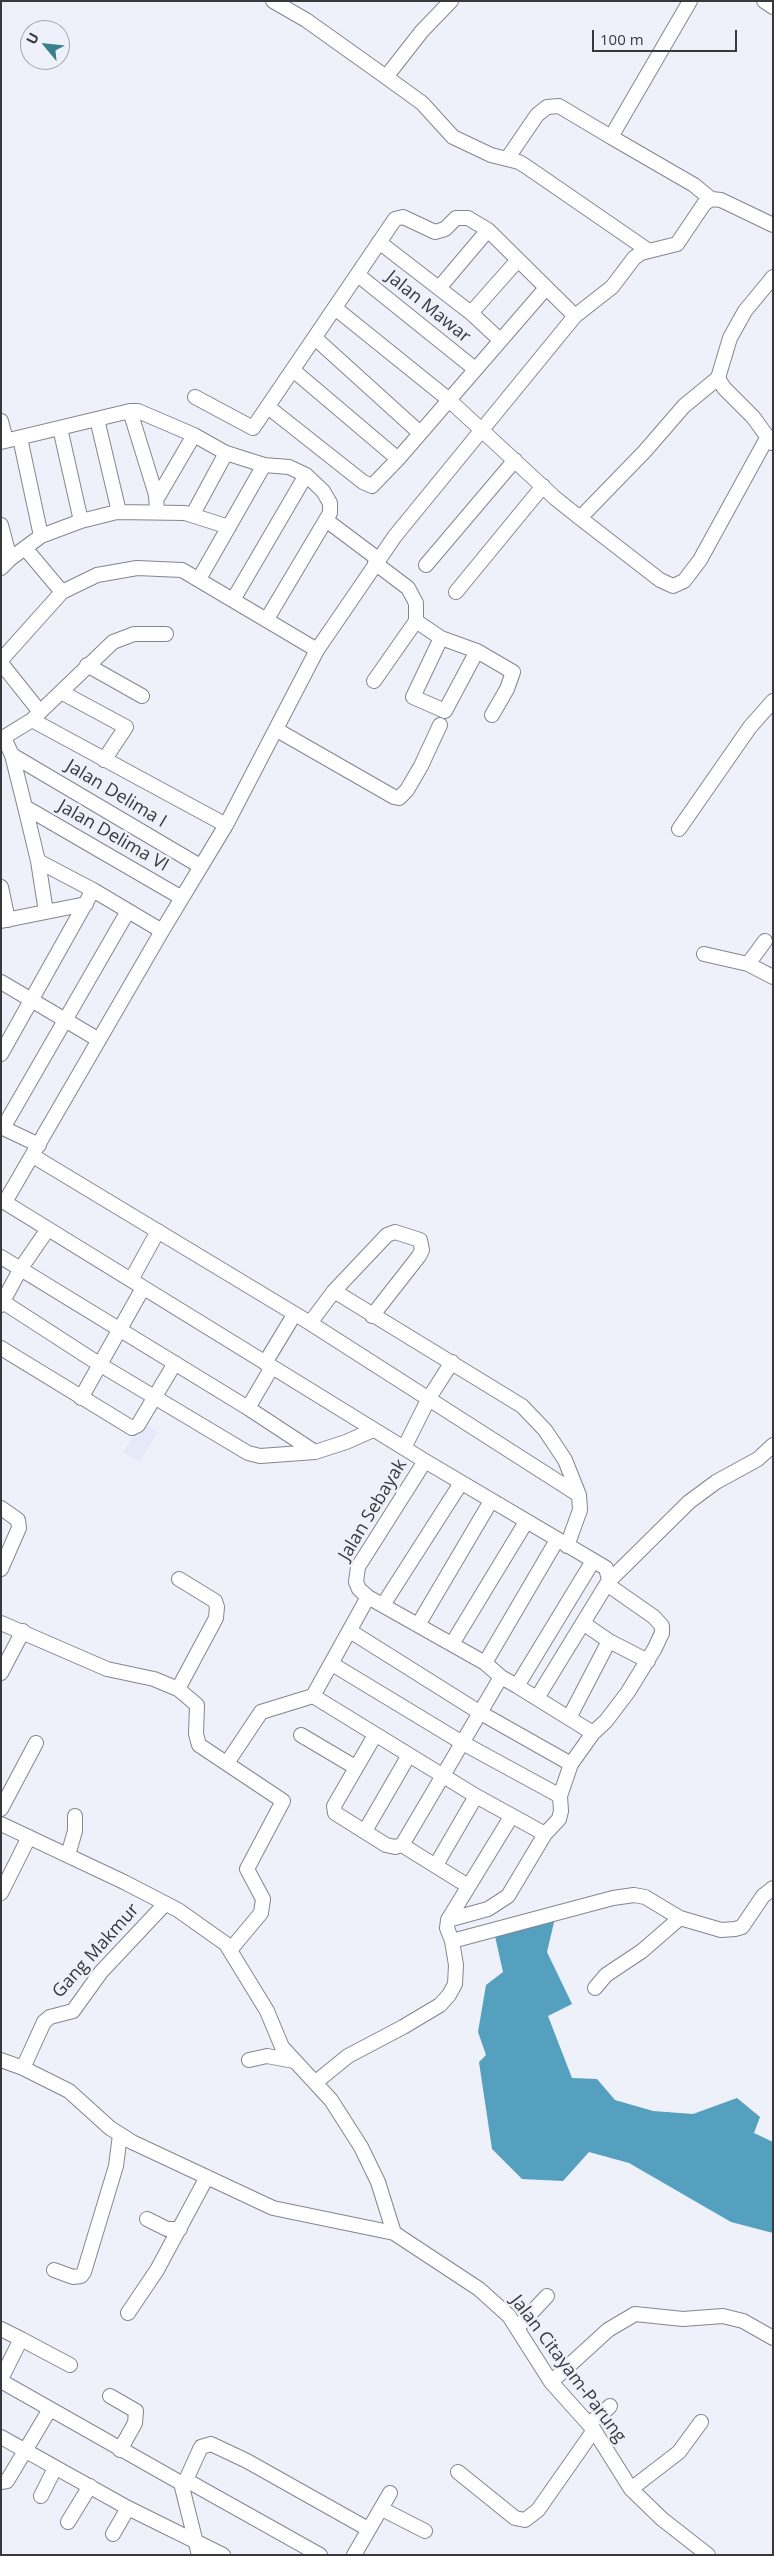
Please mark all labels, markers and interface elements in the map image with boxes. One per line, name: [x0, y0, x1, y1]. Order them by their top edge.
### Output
north arrow: [20, 20, 70, 70]
scale bar: [594, 20, 739, 52]
text: U: [21, 29, 43, 47]
text: 100 m: [600, 29, 644, 49]
street label: Jalan Mawar: [381, 266, 475, 348]
street label: Jalan Delima I: [62, 755, 170, 833]
street label: Jalan Delima VI: [54, 796, 172, 876]
street label: Jalan Sebayak: [334, 1455, 412, 1565]
street label: Gang Makmur: [48, 1899, 144, 2003]
street label: Jalan Citayam-Parung: [506, 2291, 630, 2447]

